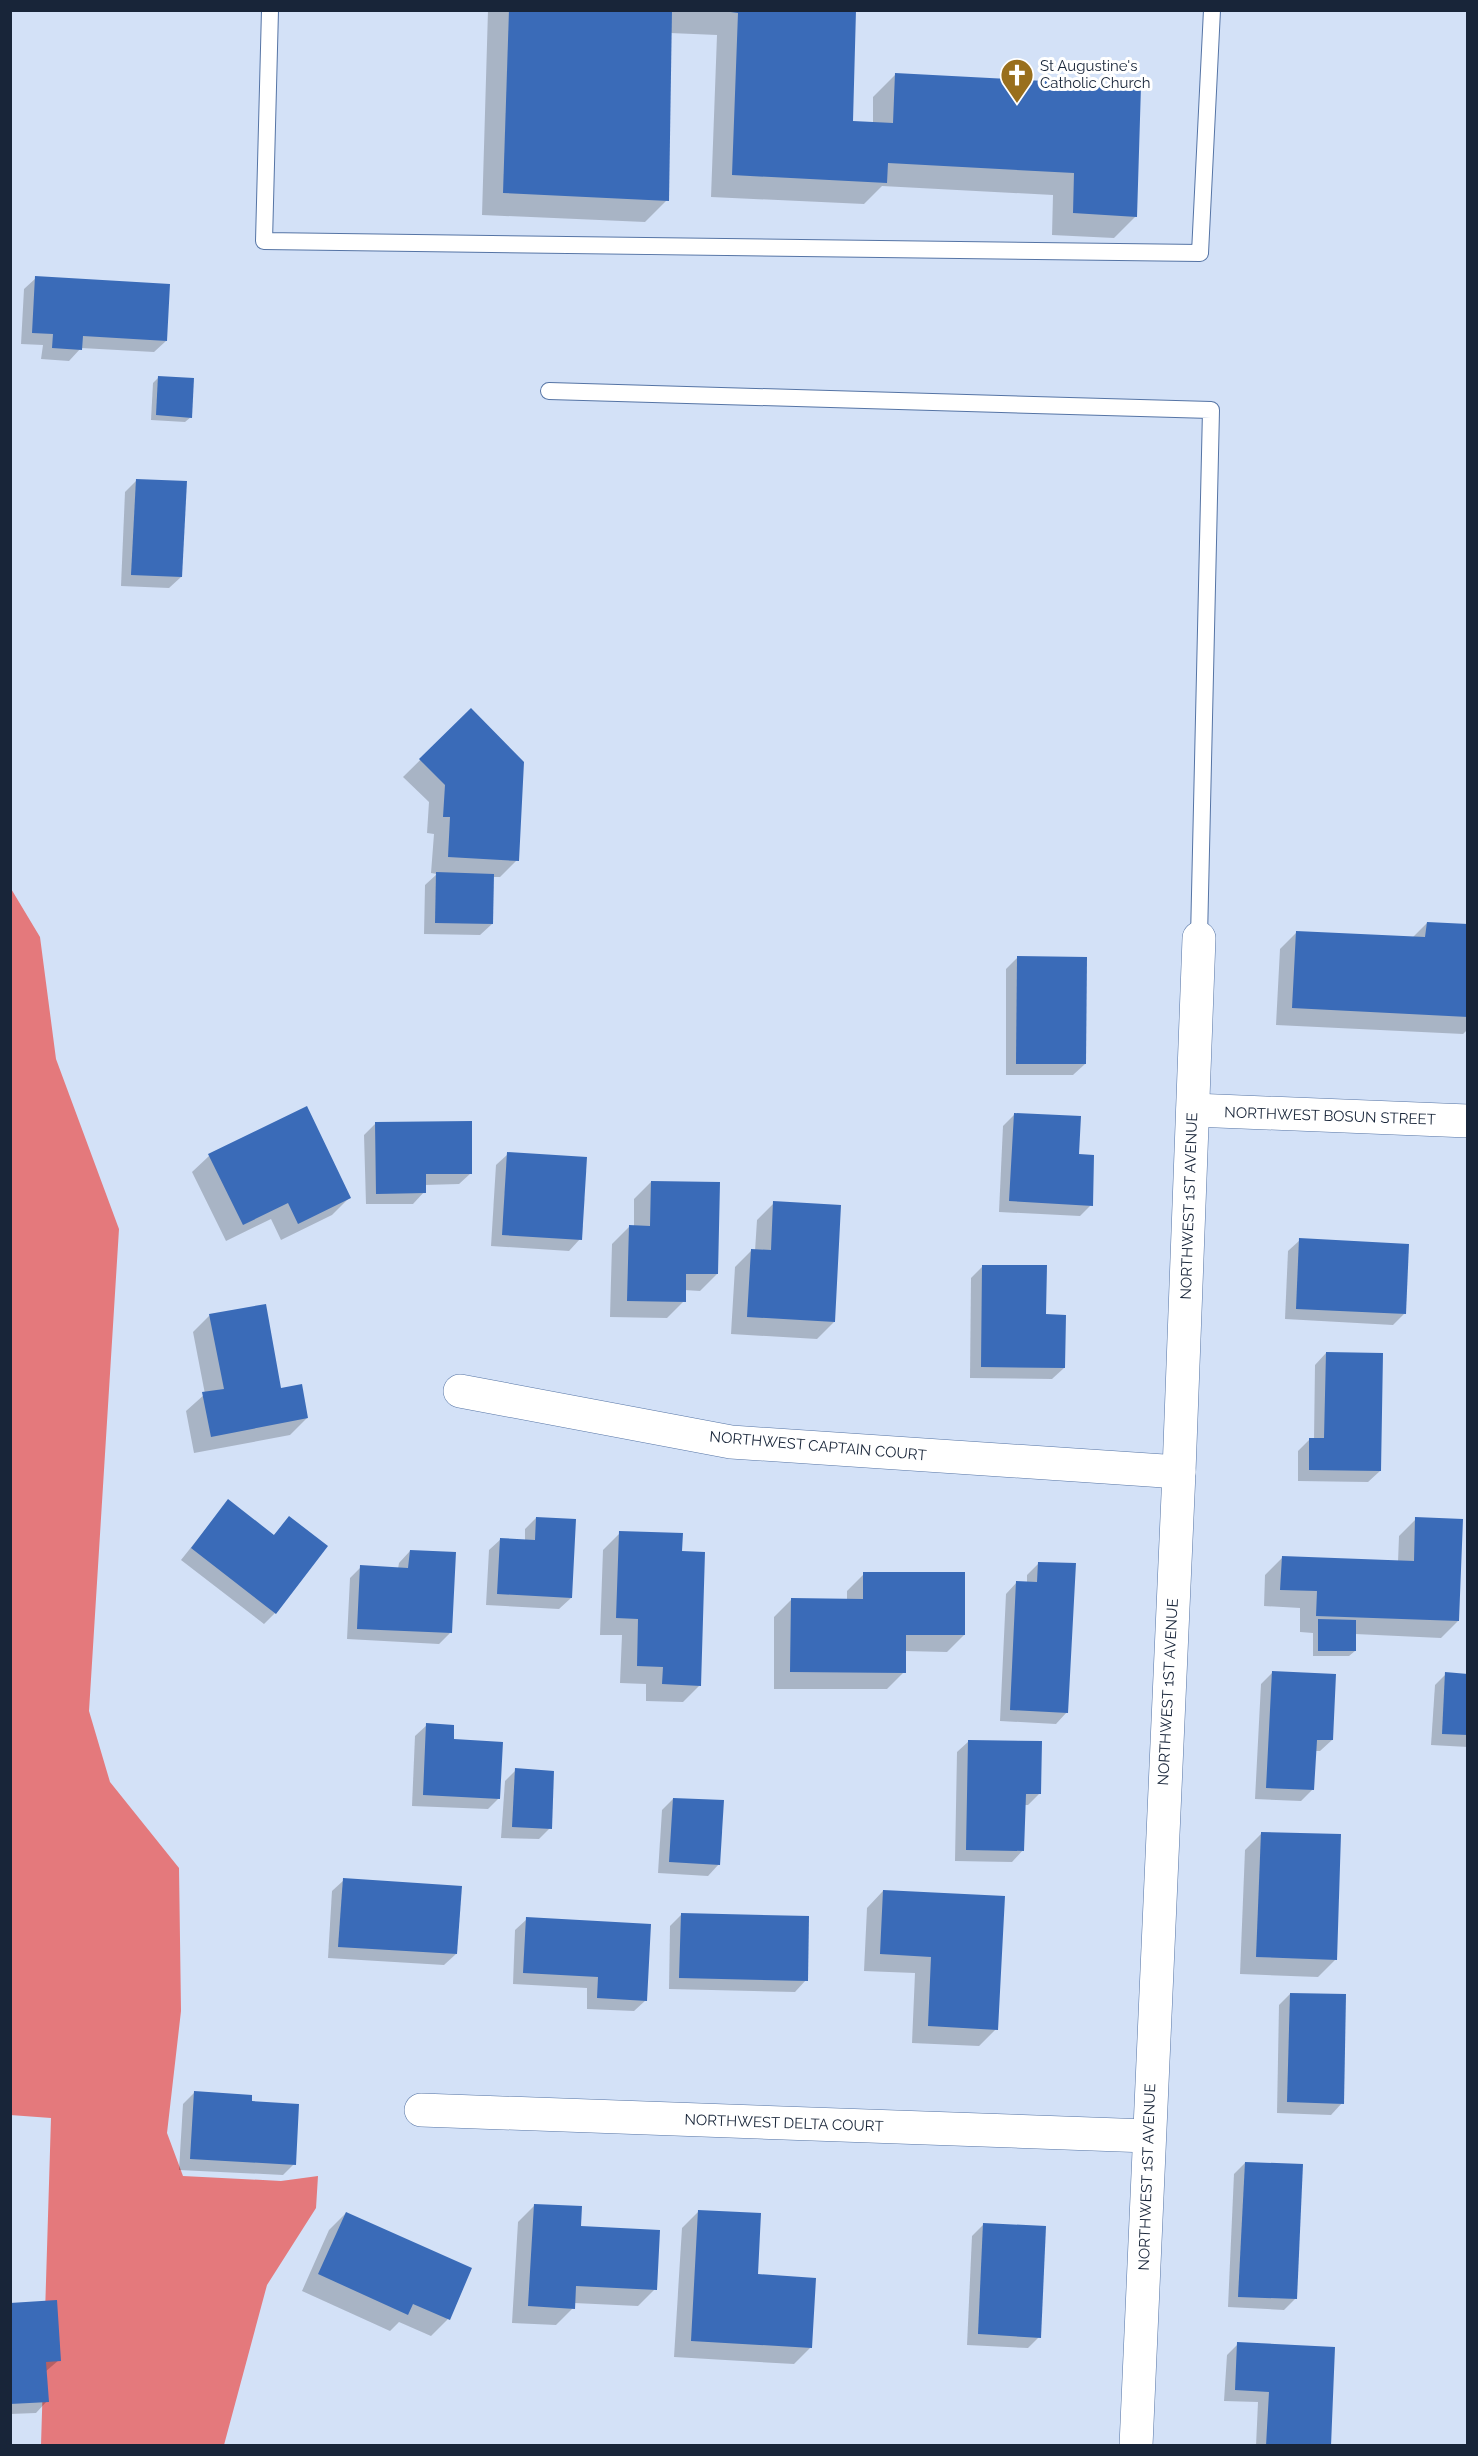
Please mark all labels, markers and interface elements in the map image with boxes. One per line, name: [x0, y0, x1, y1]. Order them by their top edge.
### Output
church icon: St Augustine's Catholic Church: [999, 57, 1035, 104]
place label: St Augustine's Catholic Church: [1040, 57, 1150, 92]
street label: NORTHWEST BOSUN STREET: [1224, 1103, 1436, 1129]
street label: NORTHWEST 1ST AVENUE: [1177, 1112, 1201, 1300]
street label: NORTHWEST CAPTAIN COURT: [709, 1428, 927, 1464]
street label: NORTHWEST 1ST AVENUE: [1154, 1598, 1182, 1786]
street label: NORTHWEST 1ST AVENUE: [1135, 2083, 1159, 2271]
street label: NORTHWEST DELTA COURT: [684, 2111, 884, 2135]

